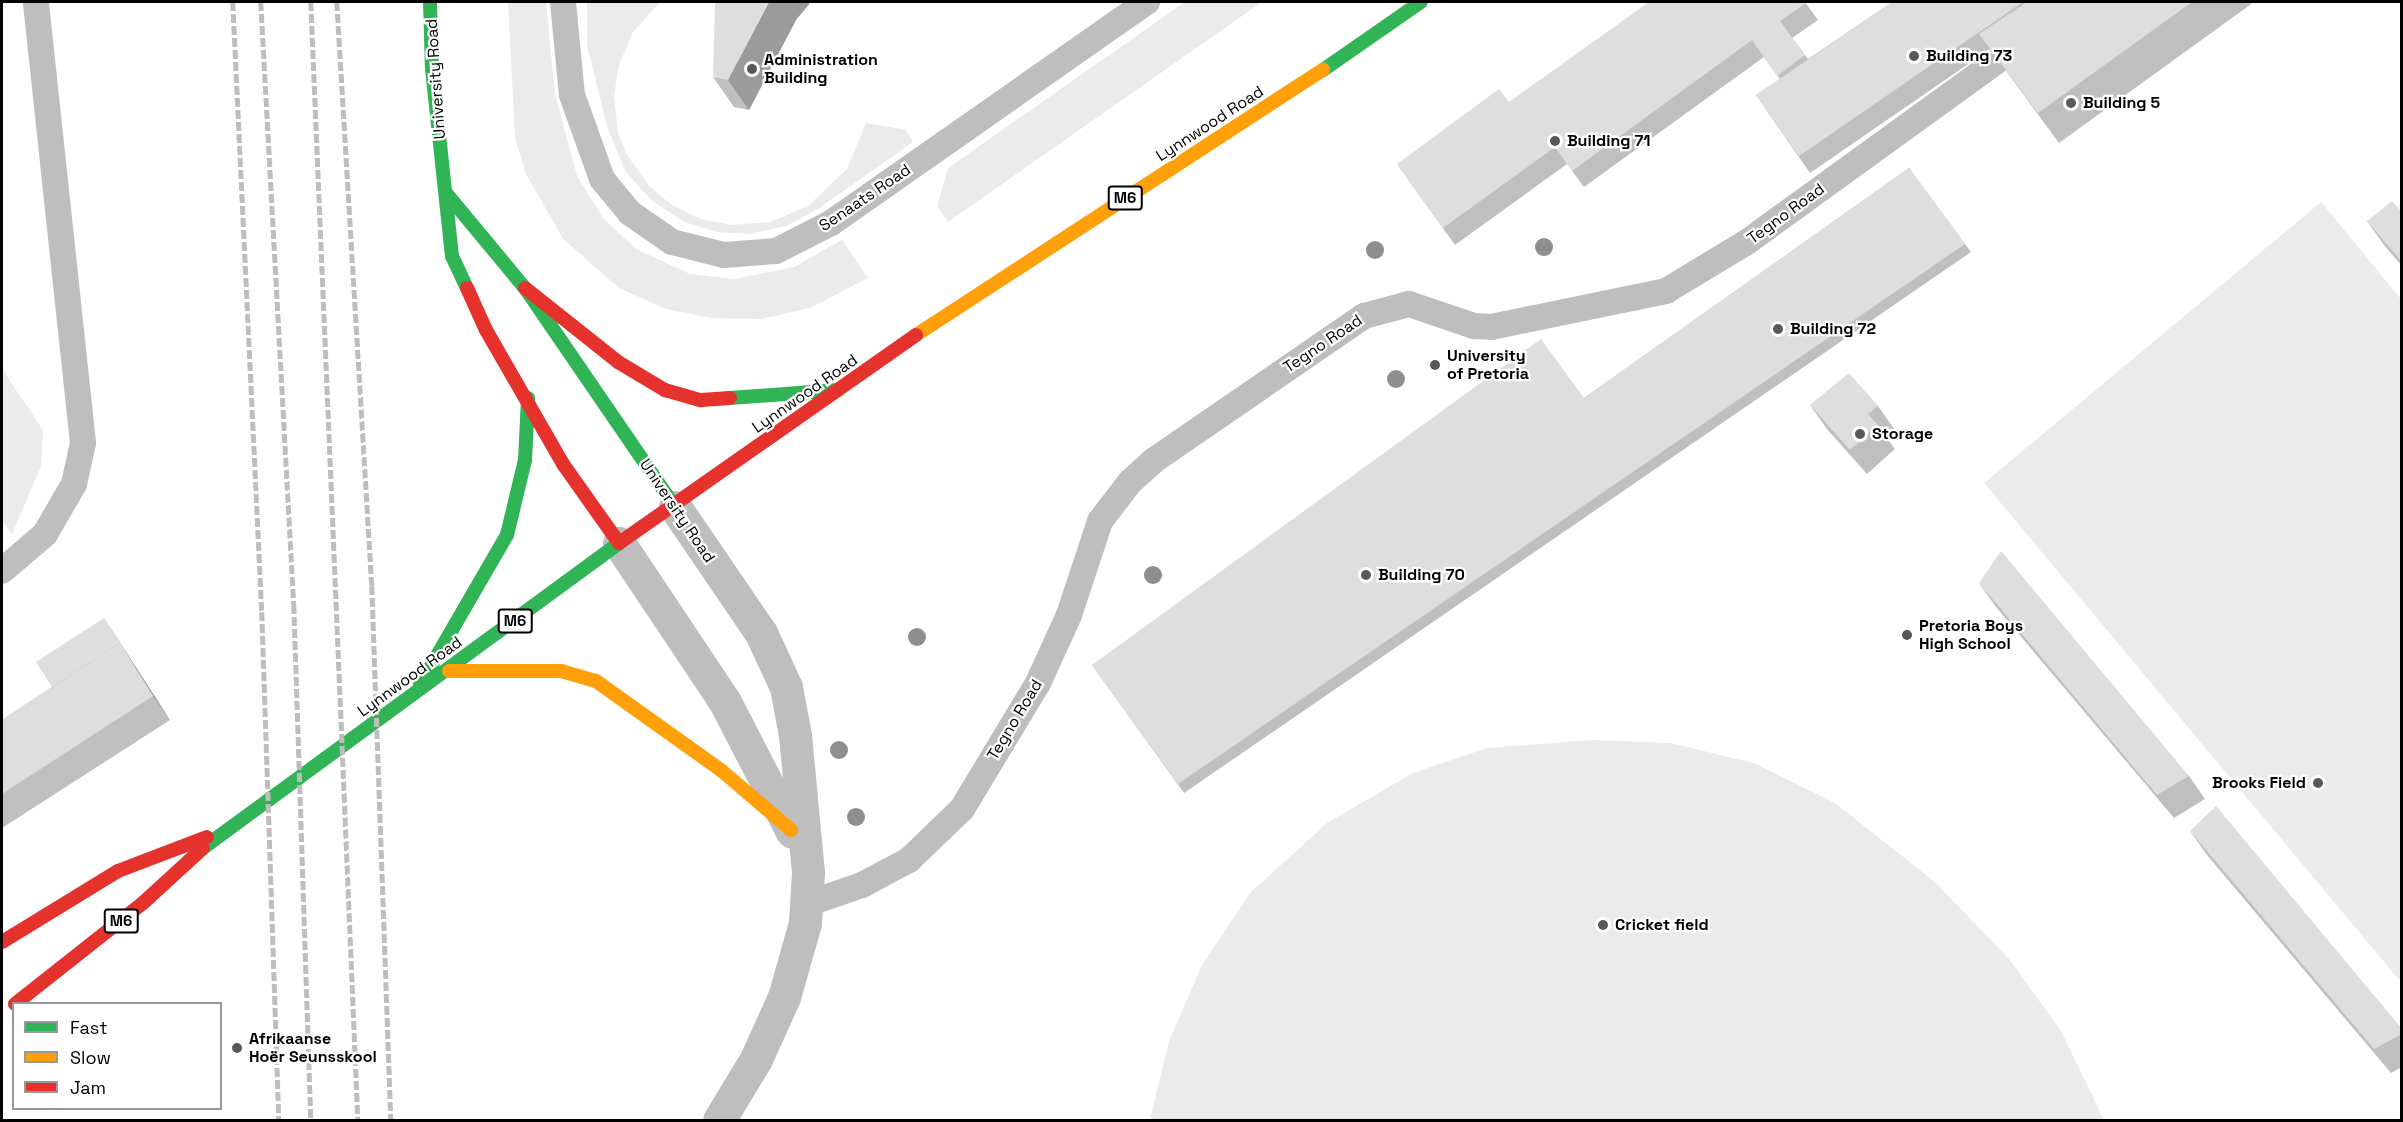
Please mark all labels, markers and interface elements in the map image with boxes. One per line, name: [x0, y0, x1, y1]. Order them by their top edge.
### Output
street label: University Road: [422, 18, 450, 140]
place label: Building 73: [1926, 46, 2012, 66]
marker: Building 73: [1907, 49, 1921, 63]
place label: Administration Building: [764, 50, 878, 88]
marker: Administration Building: [745, 62, 759, 76]
street label: Lynnwood Road: [1153, 82, 1267, 166]
place label: Building 5: [2083, 93, 2160, 113]
marker: Building 5: [2064, 96, 2078, 110]
place label: Building 71: [1567, 131, 1651, 151]
marker: Building 71: [1548, 134, 1562, 148]
street label: Senaats Road: [816, 160, 914, 236]
street label: Tegno Road: [1744, 180, 1828, 248]
road number: M6: [1107, 186, 1143, 210]
street label: Tegno Road: [1280, 311, 1366, 377]
place label: Building 72: [1790, 319, 1876, 339]
marker: Building 72: [1771, 322, 1785, 336]
place label: University of Pretoria: [1447, 346, 1529, 384]
street label: Lynnwood Road: [749, 351, 861, 437]
marker: University of Pretoria: [1428, 358, 1442, 372]
place label: Storage: [1872, 424, 1933, 444]
marker: Storage: [1853, 427, 1867, 441]
street label: University Road: [635, 456, 719, 566]
place label: Building 70: [1378, 565, 1465, 585]
marker: Building 70: [1359, 568, 1373, 582]
road number: M6: [497, 609, 533, 633]
place label: Pretoria Boys High School: [1919, 616, 2023, 654]
marker: Pretoria Boys High School: [1900, 628, 1914, 642]
street label: Lynnwood Road: [354, 633, 466, 721]
street label: Tegno Road: [983, 676, 1047, 764]
place label: Brooks Field: [2212, 773, 2306, 793]
marker: Brooks Field: [2311, 776, 2325, 790]
road number: M6: [103, 909, 139, 933]
place label: Cricket field: [1615, 915, 1709, 935]
marker: Cricket field: [1596, 918, 1610, 932]
legend: [12, 1002, 222, 1110]
text: Fast: [70, 1016, 107, 1039]
place label: Afrikaanse Hoër Seunsskool: [249, 1029, 377, 1067]
marker: Afrikaanse Hoër Seunsskool: [230, 1041, 244, 1055]
text: Slow: [70, 1046, 111, 1069]
text: Jam: [70, 1076, 106, 1099]

